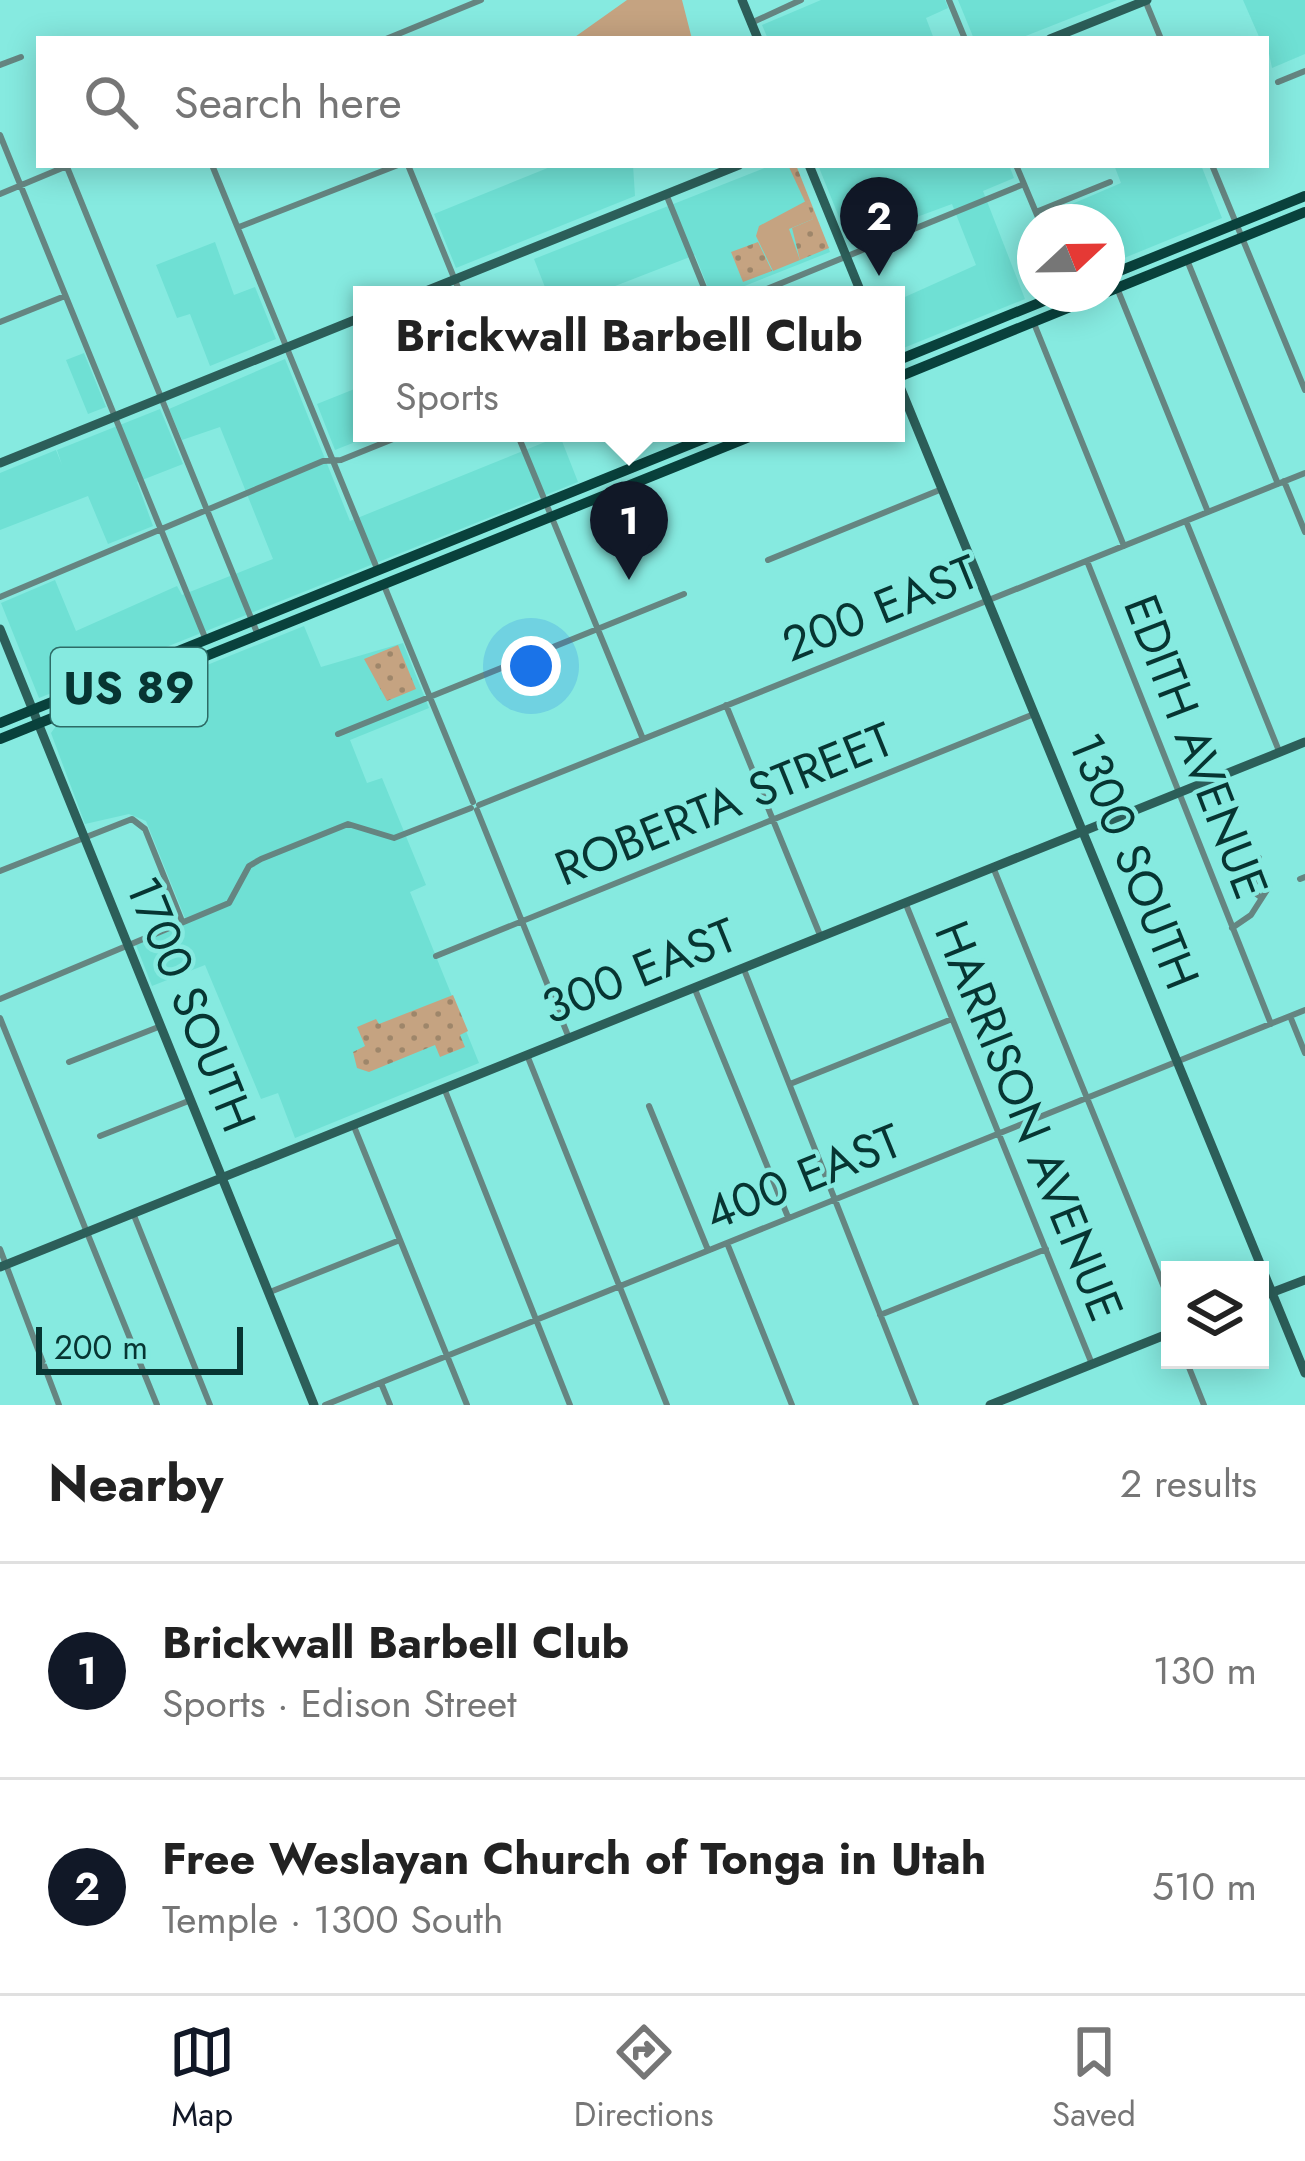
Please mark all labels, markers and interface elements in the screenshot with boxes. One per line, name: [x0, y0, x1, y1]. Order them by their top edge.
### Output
search box: [36, 36, 1269, 168]
icon: search: [78, 69, 144, 135]
text: Search here: [174, 70, 402, 135]
pin: 2: [840, 177, 918, 276]
north arrow: [1017, 204, 1125, 312]
popup: [353, 286, 905, 442]
text: Brickwall Barbell Club: [395, 303, 863, 368]
text: Sports: [395, 368, 499, 425]
pin: 1: [590, 481, 668, 580]
street label: 200 EAST: [772, 537, 988, 679]
street label: EDITH AVENUE: [1106, 585, 1286, 909]
your location: [501, 636, 561, 696]
road number: US 89: [51, 648, 207, 726]
street label: ROBERTA STREET: [545, 705, 903, 903]
street label: 1300 SOUTH: [1051, 723, 1217, 999]
street label: 1700 SOUTH: [108, 866, 274, 1142]
street label: 300 EAST: [531, 901, 747, 1041]
street label: HARRISON AVENUE: [917, 911, 1141, 1331]
street label: 400 EAST: [694, 1106, 912, 1248]
map controls: [1161, 1261, 1269, 1369]
button: layers: [1161, 1261, 1269, 1369]
scale bar: [36, 1321, 243, 1374]
text: 200 m: [54, 1324, 148, 1371]
text: Nearby: [48, 1446, 223, 1520]
text: 2 results: [1120, 1455, 1257, 1512]
text: Brickwall Barbell Club: [162, 1610, 629, 1675]
text: 1: [77, 1642, 97, 1699]
text: 130 m: [1153, 1642, 1257, 1699]
text: Sports · Edison Street: [162, 1675, 517, 1732]
text: Free Weslayan Church of Tonga in Utah: [162, 1826, 986, 1891]
text: 2: [74, 1858, 100, 1915]
text: 510 m: [1152, 1858, 1257, 1915]
text: Temple · 1300 South: [162, 1891, 503, 1948]
tab: Map: [169, 2019, 235, 2138]
tab: Directions: [574, 2019, 714, 2138]
tab: Saved: [1052, 2019, 1136, 2138]

